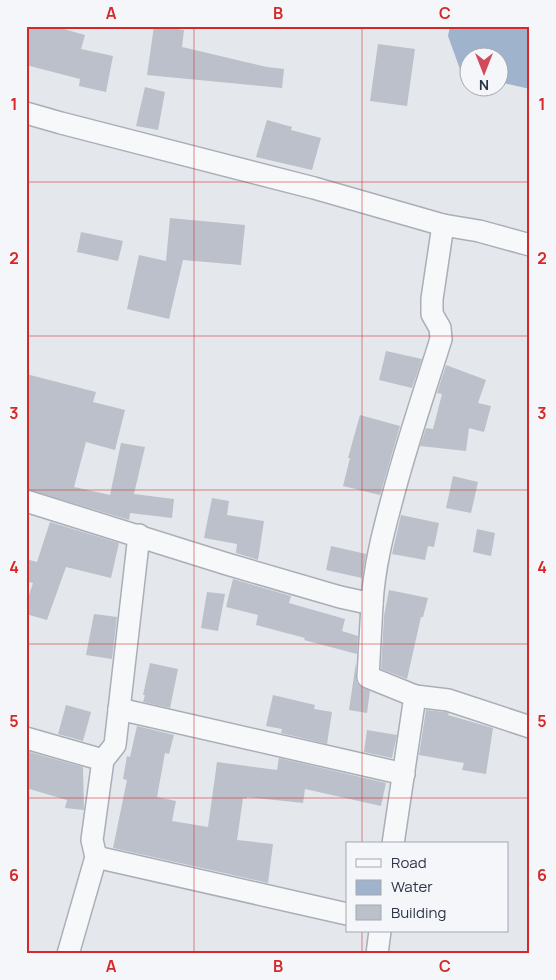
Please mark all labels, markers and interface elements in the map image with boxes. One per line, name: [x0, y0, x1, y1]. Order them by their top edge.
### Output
text: A: [106, 2, 117, 24]
text: B: [273, 2, 283, 24]
text: C: [439, 2, 451, 24]
north arrow: [458, 48, 508, 98]
text: N: [479, 76, 489, 95]
text: 1: [10, 93, 18, 115]
text: 1: [538, 93, 546, 115]
text: 2: [9, 247, 19, 269]
text: 2: [537, 247, 547, 269]
text: 3: [9, 402, 19, 424]
text: 3: [537, 402, 547, 424]
text: 4: [9, 556, 19, 578]
text: 4: [537, 556, 547, 578]
text: 5: [9, 710, 19, 732]
text: 5: [537, 710, 547, 732]
legend: [346, 842, 508, 932]
text: Road: [391, 852, 427, 873]
text: 6: [9, 864, 19, 886]
text: 6: [537, 864, 547, 886]
text: Water: [391, 876, 433, 897]
text: Building: [391, 902, 446, 923]
text: A: [106, 955, 117, 977]
text: B: [273, 955, 283, 977]
text: C: [439, 955, 451, 977]

